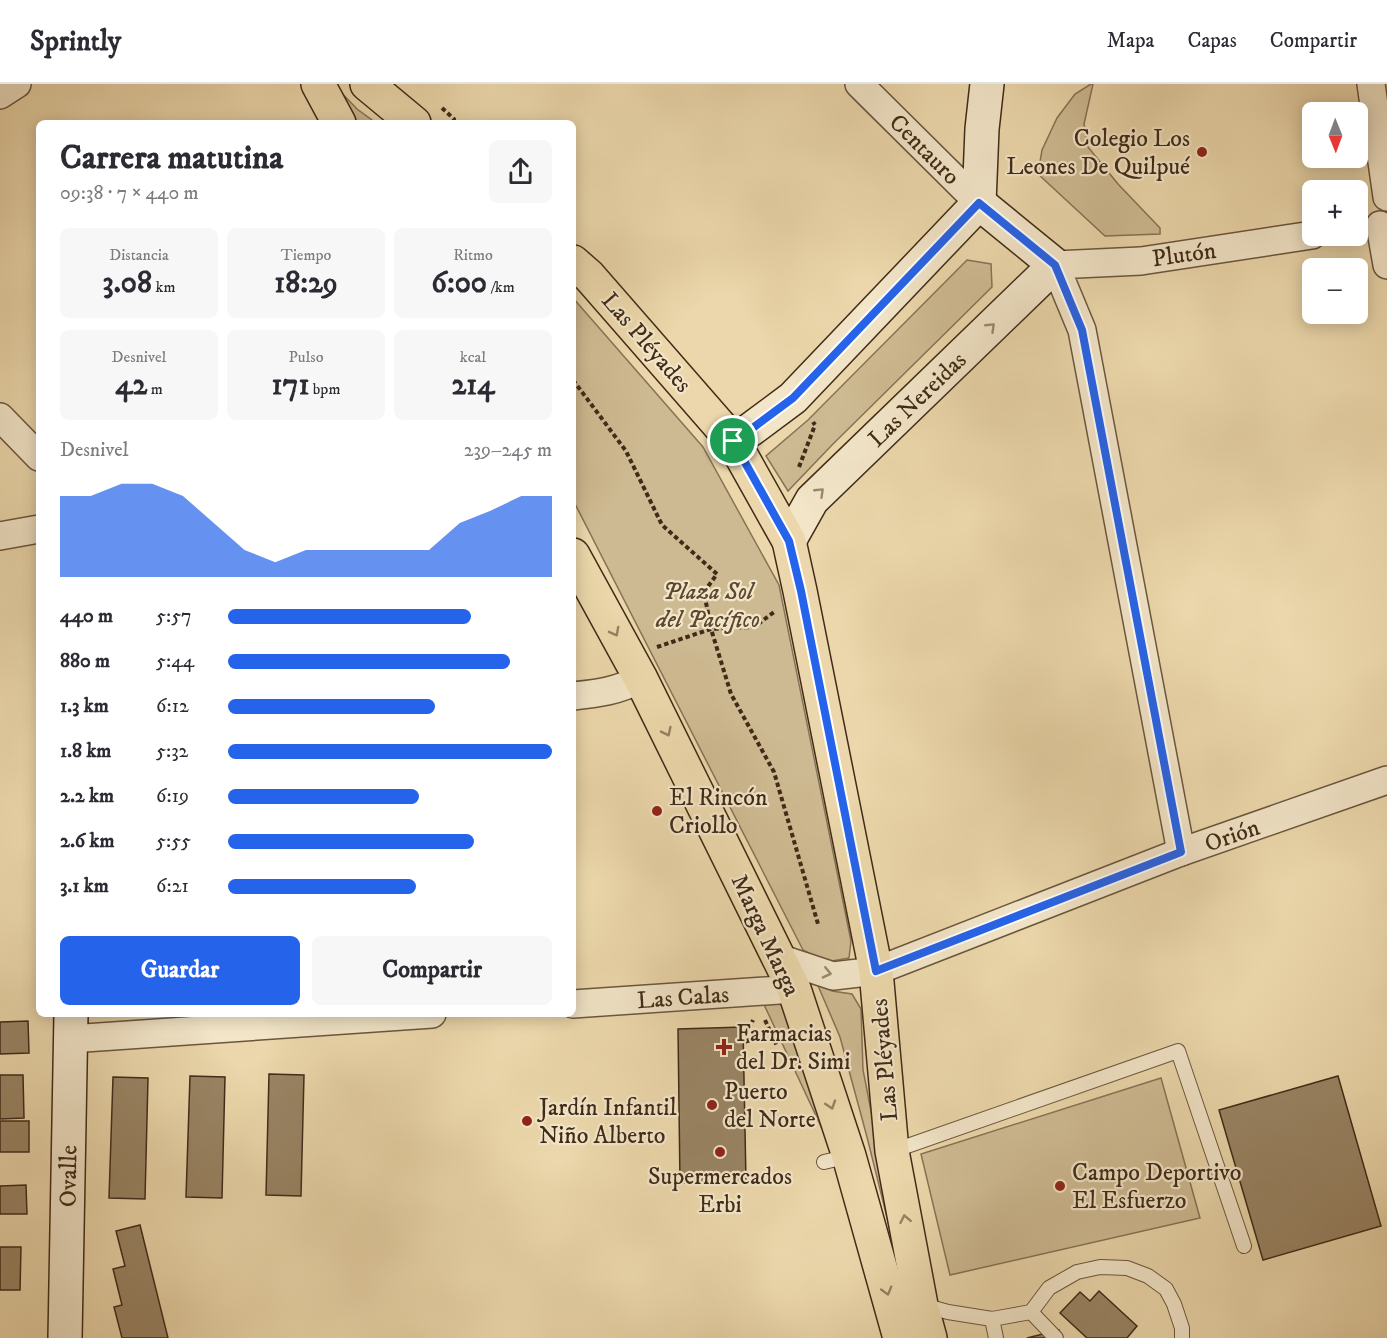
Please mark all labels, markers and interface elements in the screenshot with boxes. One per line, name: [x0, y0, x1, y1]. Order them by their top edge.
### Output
text: Sprintly: [30, 24, 121, 59]
text: Mapa: [1107, 28, 1154, 54]
text: Capas: [1187, 28, 1237, 54]
text: Compartir: [1270, 28, 1357, 54]
north arrow: [1302, 102, 1368, 168]
map controls: [1302, 102, 1368, 324]
street label: Centauro: [882, 108, 966, 192]
place label: Colegio Los Leones De Quilpué: [1006, 124, 1190, 182]
text: Carrera matutina: [60, 138, 283, 179]
button: share: [489, 140, 552, 203]
marker: Colegio Los Leones De Quilpué: [1195, 145, 1209, 159]
button: +: [1302, 180, 1368, 246]
text: 09:38 · 7 × 440 m: [60, 181, 199, 206]
street label: Plutón: [1150, 236, 1219, 274]
text: Distancia: [109, 245, 169, 265]
text: Tiempo: [281, 245, 331, 265]
text: Ritmo: [453, 245, 493, 265]
button: −: [1302, 258, 1368, 324]
text: 3.08: [103, 265, 152, 302]
text: 18:29: [274, 265, 338, 302]
text: 6:00: [431, 265, 487, 302]
text: km: [152, 277, 175, 297]
text: /km: [487, 277, 515, 297]
street label: Las Pléyades: [595, 286, 698, 399]
one-way arrow: [983, 324, 994, 335]
street label: Las Nereidas: [862, 345, 973, 454]
text: Desnivel: [112, 347, 166, 367]
text: Pulso: [289, 347, 323, 367]
text: kcal: [460, 347, 486, 367]
text: 42: [115, 367, 147, 404]
text: 171: [272, 367, 309, 404]
text: 214: [451, 367, 495, 404]
text: m: [147, 379, 163, 399]
text: bpm: [309, 379, 340, 399]
pin: [707, 415, 758, 466]
icon: arrive: [716, 424, 749, 457]
text: Desnivel: [60, 438, 129, 463]
text: 239–245 m: [464, 438, 552, 463]
one-way arrow: [813, 489, 824, 500]
park label: Plaza Sol del Pacífico: [655, 577, 760, 635]
text: 440 m: [60, 604, 113, 629]
text: 5:57: [156, 604, 192, 629]
one-way arrow: [608, 626, 619, 636]
text: 880 m: [60, 649, 110, 674]
text: 5:44: [156, 649, 194, 674]
text: 1.3 km: [60, 694, 109, 719]
text: 6:12: [156, 694, 189, 719]
one-way arrow: [660, 725, 672, 736]
text: 1.8 km: [60, 739, 111, 764]
text: 5:32: [156, 739, 188, 764]
place label: El Rincón Criollo: [669, 783, 768, 841]
text: 2.2 km: [60, 784, 114, 809]
text: 6:19: [156, 784, 189, 809]
marker: El Rincón Criollo: [650, 804, 664, 818]
street label: Orión: [1201, 812, 1264, 859]
text: 2.6 km: [60, 829, 115, 854]
text: 5:55: [156, 829, 191, 854]
street label: Marga Marga: [724, 870, 807, 1002]
text: 3.1 km: [60, 874, 109, 899]
text: 6:21: [156, 874, 189, 899]
button: Guardar: [60, 936, 300, 1005]
button: Compartir: [312, 936, 552, 1005]
one-way arrow: [822, 965, 832, 978]
street label: Las Calas: [636, 980, 730, 1016]
street label: Las Pléyades: [865, 997, 905, 1123]
place label: Farmacias del Dr. Simi: [736, 1019, 851, 1077]
marker: Farmacias del Dr. Simi: [717, 1040, 731, 1054]
place label: Puerto del Norte: [724, 1077, 816, 1135]
place label: Jardín Infantil Niño Alberto: [537, 1093, 678, 1151]
marker: Puerto del Norte: [705, 1098, 719, 1112]
one-way arrow: [824, 1099, 837, 1110]
marker: Jardín Infantil Niño Alberto: [520, 1114, 534, 1128]
street label: Ovalle: [53, 1145, 85, 1207]
marker: Supermercados Erbi: [713, 1145, 727, 1159]
place label: Campo Deportivo El Esfuerzo: [1072, 1158, 1241, 1216]
place label: Supermercados Erbi: [648, 1162, 792, 1220]
marker: Campo Deportivo El Esfuerzo: [1053, 1179, 1067, 1193]
one-way arrow: [899, 1215, 912, 1225]
one-way arrow: [880, 1286, 892, 1296]

